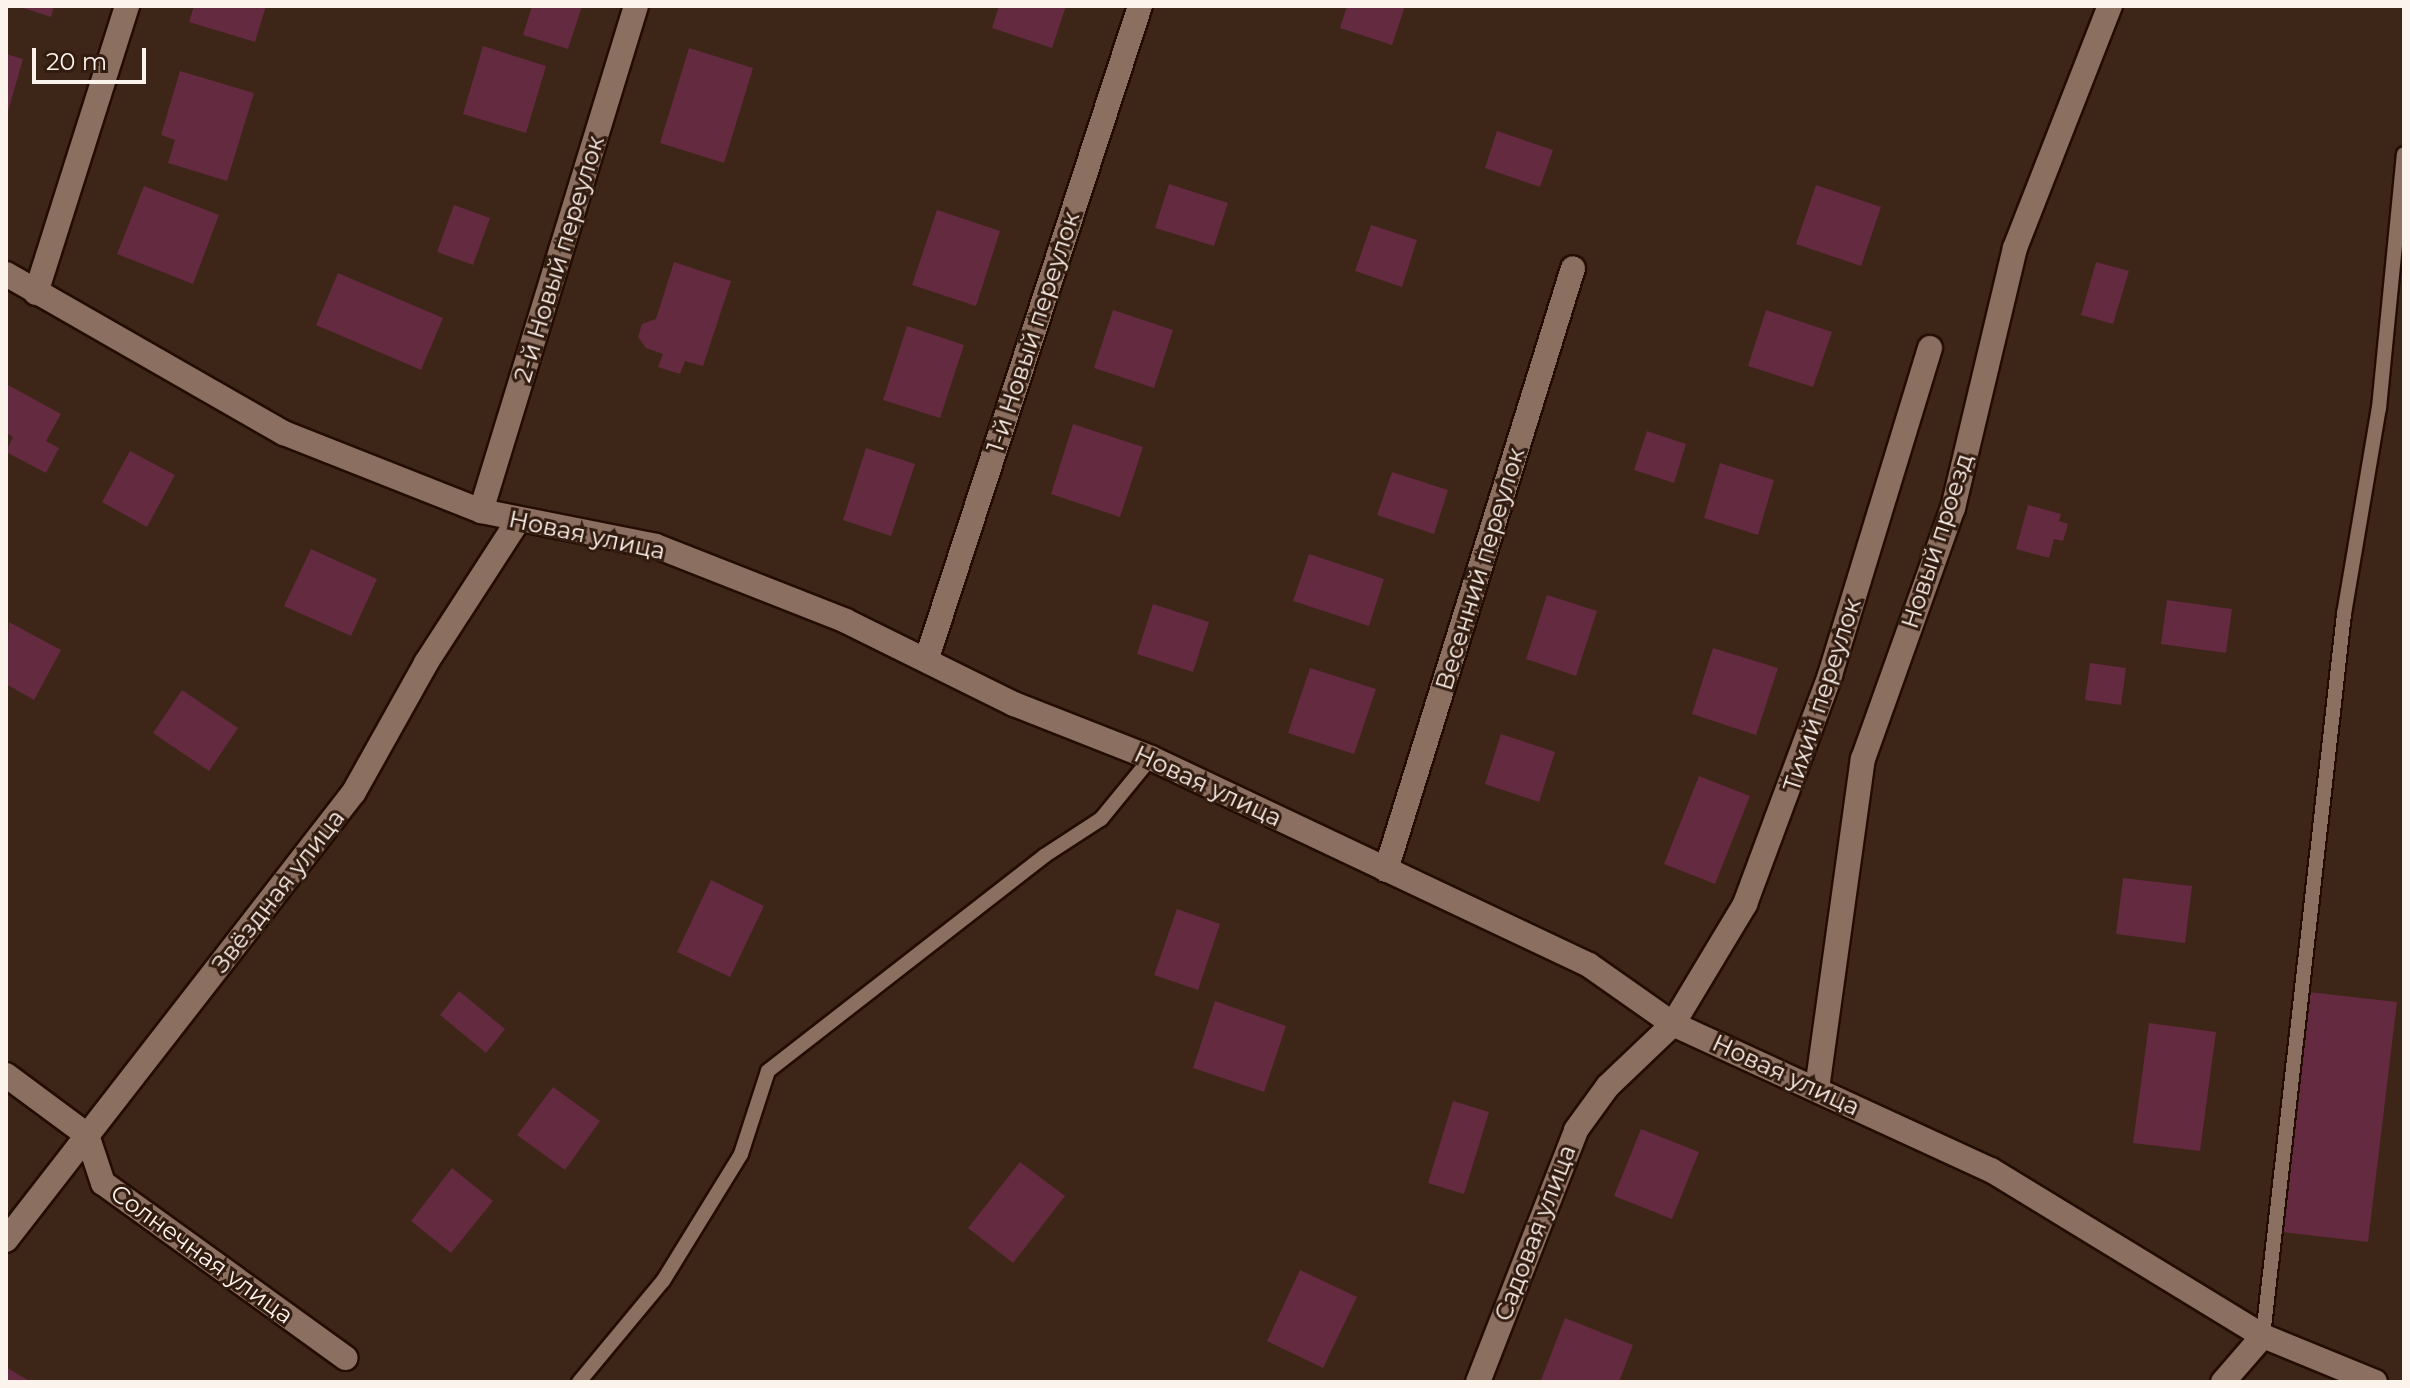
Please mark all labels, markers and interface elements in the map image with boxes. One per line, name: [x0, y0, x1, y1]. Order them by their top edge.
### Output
scale bar: [36, 32, 150, 82]
text: 20 m: [46, 47, 107, 76]
street label: 2-й Новый переулок: [508, 132, 610, 386]
street label: 1-й Новый переулок: [981, 208, 1085, 456]
street label: Весенний переулок: [1429, 444, 1531, 694]
street label: Новый проезд: [1895, 450, 1979, 632]
street label: Новая улица: [506, 504, 668, 566]
street label: Тихий переулок: [1777, 595, 1867, 795]
street label: Новая улица: [1130, 739, 1286, 833]
street label: Звёздная улица: [205, 804, 351, 978]
street label: Новая улица: [1708, 1028, 1864, 1122]
street label: Садовая улица: [1488, 1141, 1582, 1325]
street label: Солнечная улица: [105, 1178, 299, 1330]

